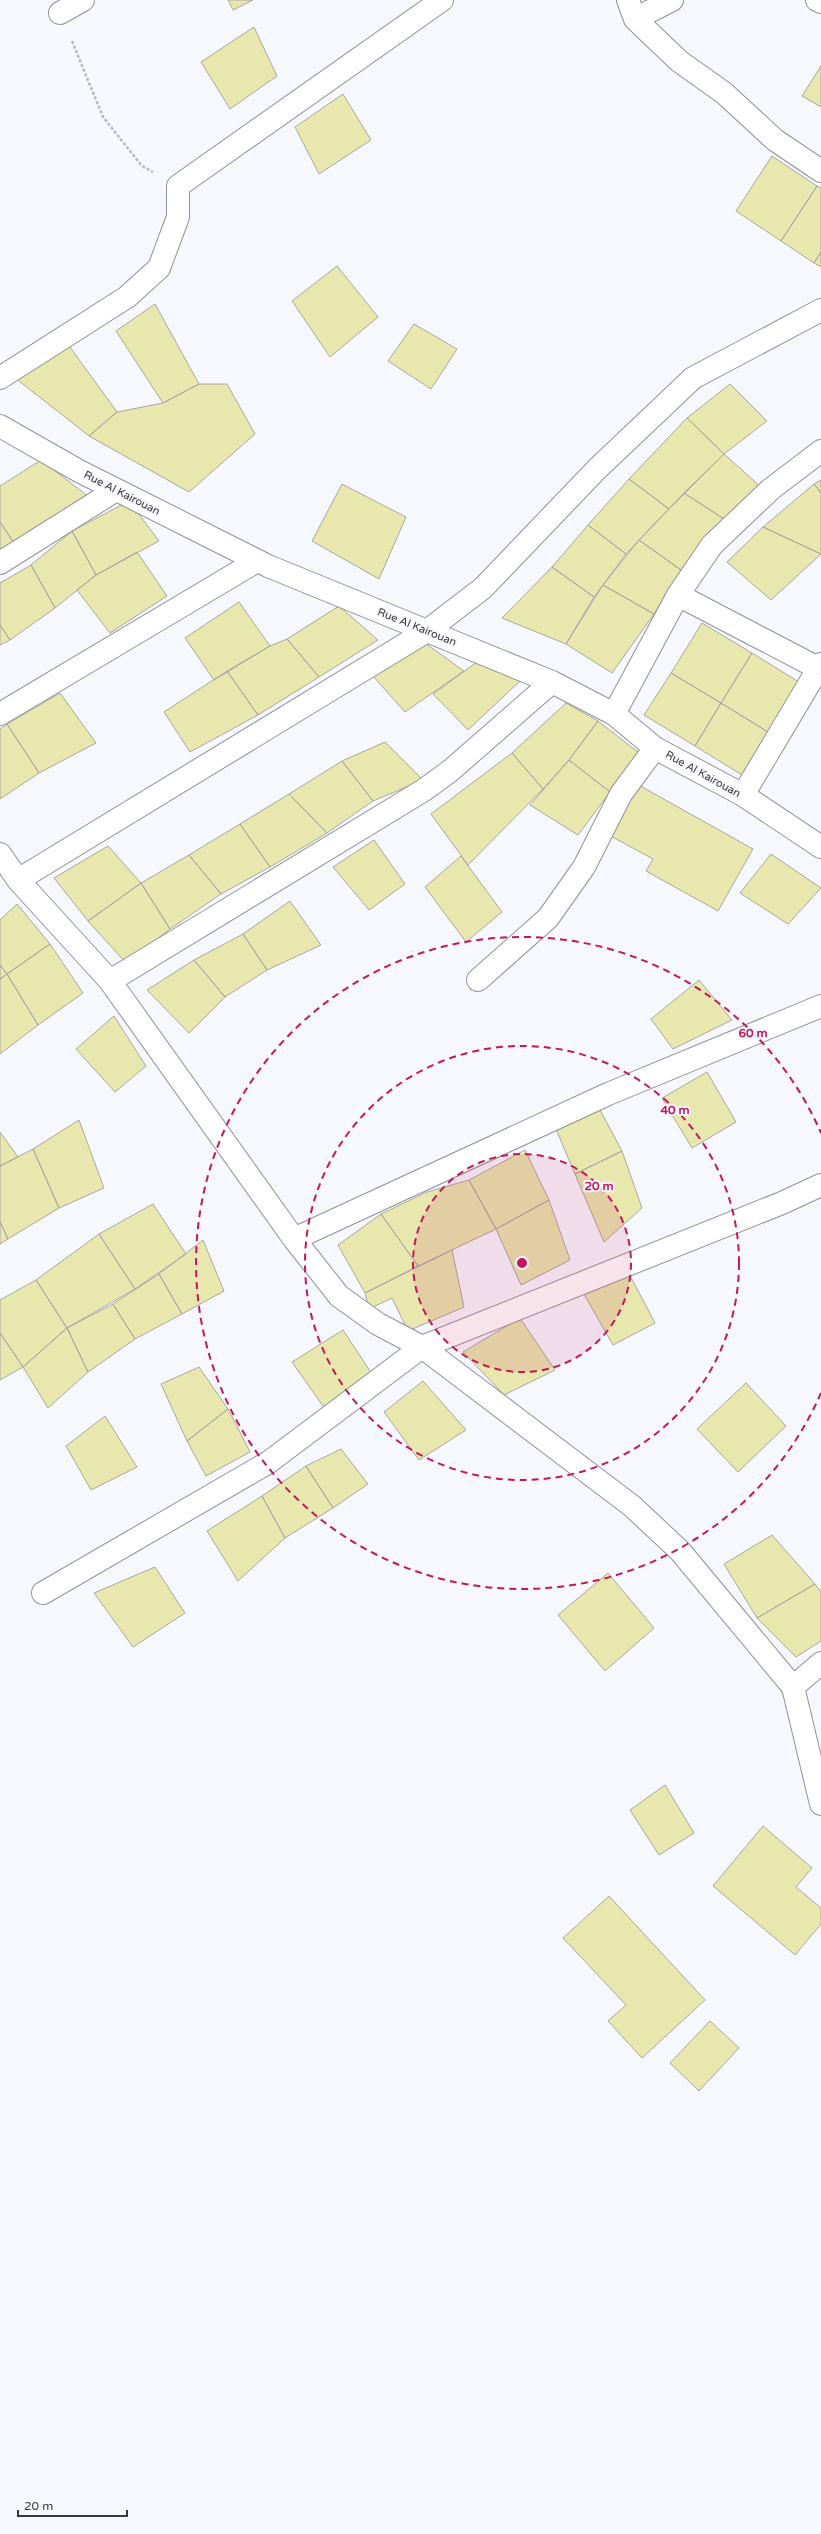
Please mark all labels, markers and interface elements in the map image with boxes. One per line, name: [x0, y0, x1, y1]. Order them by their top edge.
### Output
street label: Rue Al Kairouan: [82, 468, 162, 518]
street label: Rue Al Kairouan: [376, 605, 458, 649]
street label: Rue Al Kairouan: [663, 748, 743, 800]
text: 60 m: [738, 1026, 768, 1040]
text: 40 m: [660, 1103, 690, 1117]
text: 20 m: [584, 1179, 614, 1193]
centre of rings: [515, 1256, 529, 1270]
scale bar: [18, 2492, 127, 2518]
text: 20 m: [24, 2499, 53, 2513]

